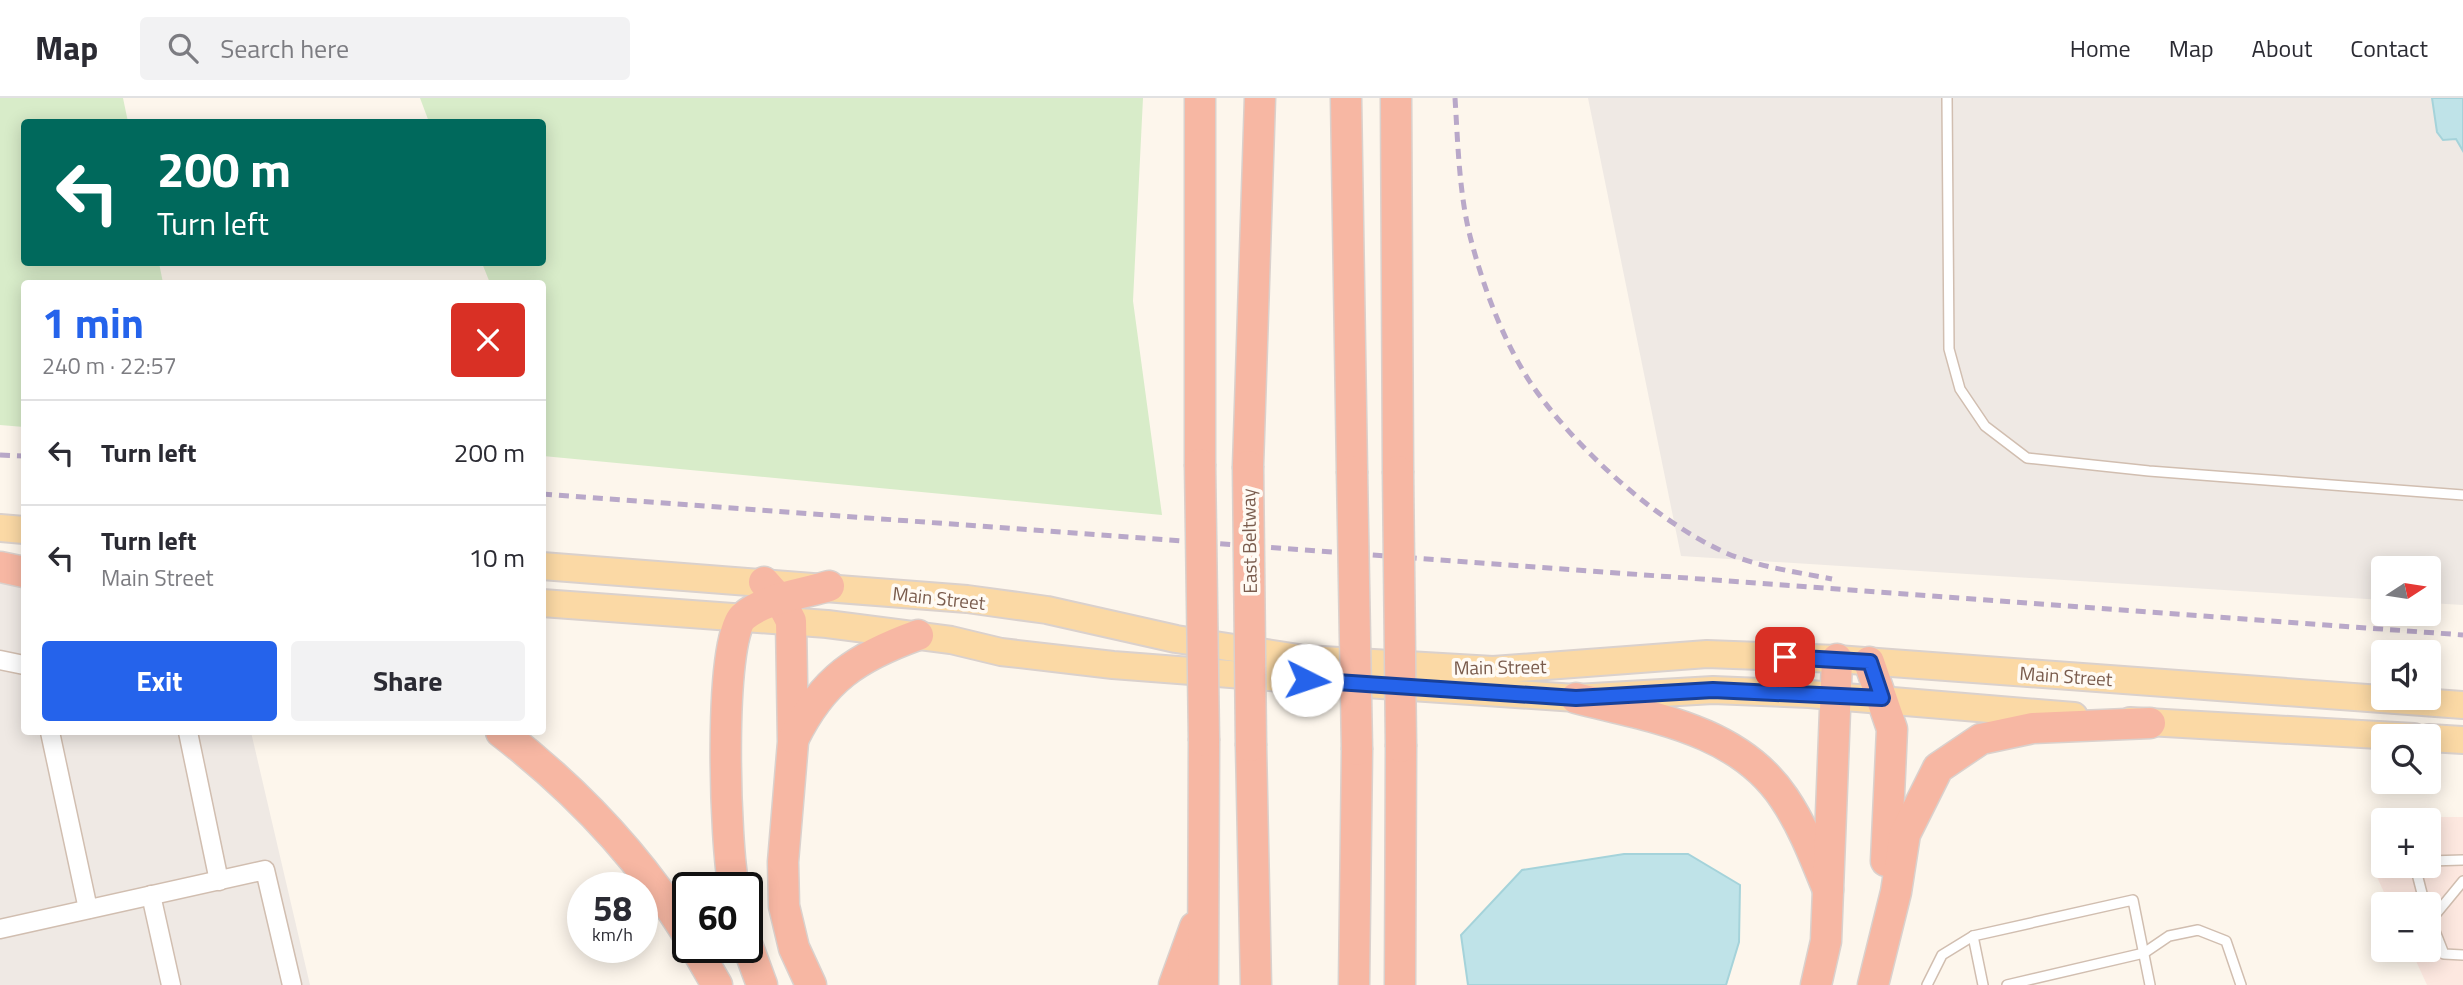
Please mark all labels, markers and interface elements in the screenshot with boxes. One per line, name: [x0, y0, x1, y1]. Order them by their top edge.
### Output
search box: [140, 17, 630, 80]
text: Map: [35, 23, 98, 73]
icon: search: [164, 29, 202, 67]
text: Search here: [220, 29, 349, 68]
text: Home: [2070, 30, 2131, 66]
text: Map: [2169, 30, 2214, 66]
text: About: [2252, 30, 2312, 66]
text: Contact: [2350, 30, 2428, 66]
text: 200 m: [157, 131, 291, 206]
icon: left: [42, 147, 133, 238]
text: Turn left: [157, 199, 269, 247]
text: 1 min: [42, 290, 144, 354]
button: close: [451, 303, 525, 377]
text: 240 m · 22:57: [42, 348, 177, 383]
text: Turn left: [101, 433, 196, 472]
text: 200 m: [454, 433, 525, 472]
icon: left: [42, 434, 80, 472]
street label: East Beltway: [1233, 488, 1264, 594]
text: Turn left: [101, 521, 196, 560]
text: 10 m: [468, 538, 525, 577]
icon: left: [42, 539, 80, 577]
north arrow: [2371, 556, 2441, 626]
map controls: [2371, 556, 2441, 962]
text: Main Street: [101, 560, 214, 595]
street label: Main Street: [891, 578, 987, 617]
pin: [1755, 627, 1815, 687]
icon: arrive: [1766, 638, 1804, 676]
button: sound: [2371, 640, 2441, 710]
button: Exit: [42, 641, 277, 721]
button: Share: [291, 641, 525, 721]
position arrow: [1270, 643, 1344, 717]
street label: Main Street: [1453, 651, 1547, 682]
street label: Main Street: [2019, 658, 2114, 693]
button: search: [2371, 724, 2441, 794]
button: +: [2371, 808, 2441, 878]
speed limit sign: 60: [672, 872, 763, 963]
text: 58: [593, 881, 632, 935]
button: −: [2371, 892, 2441, 962]
text: km/h: [592, 921, 633, 948]

